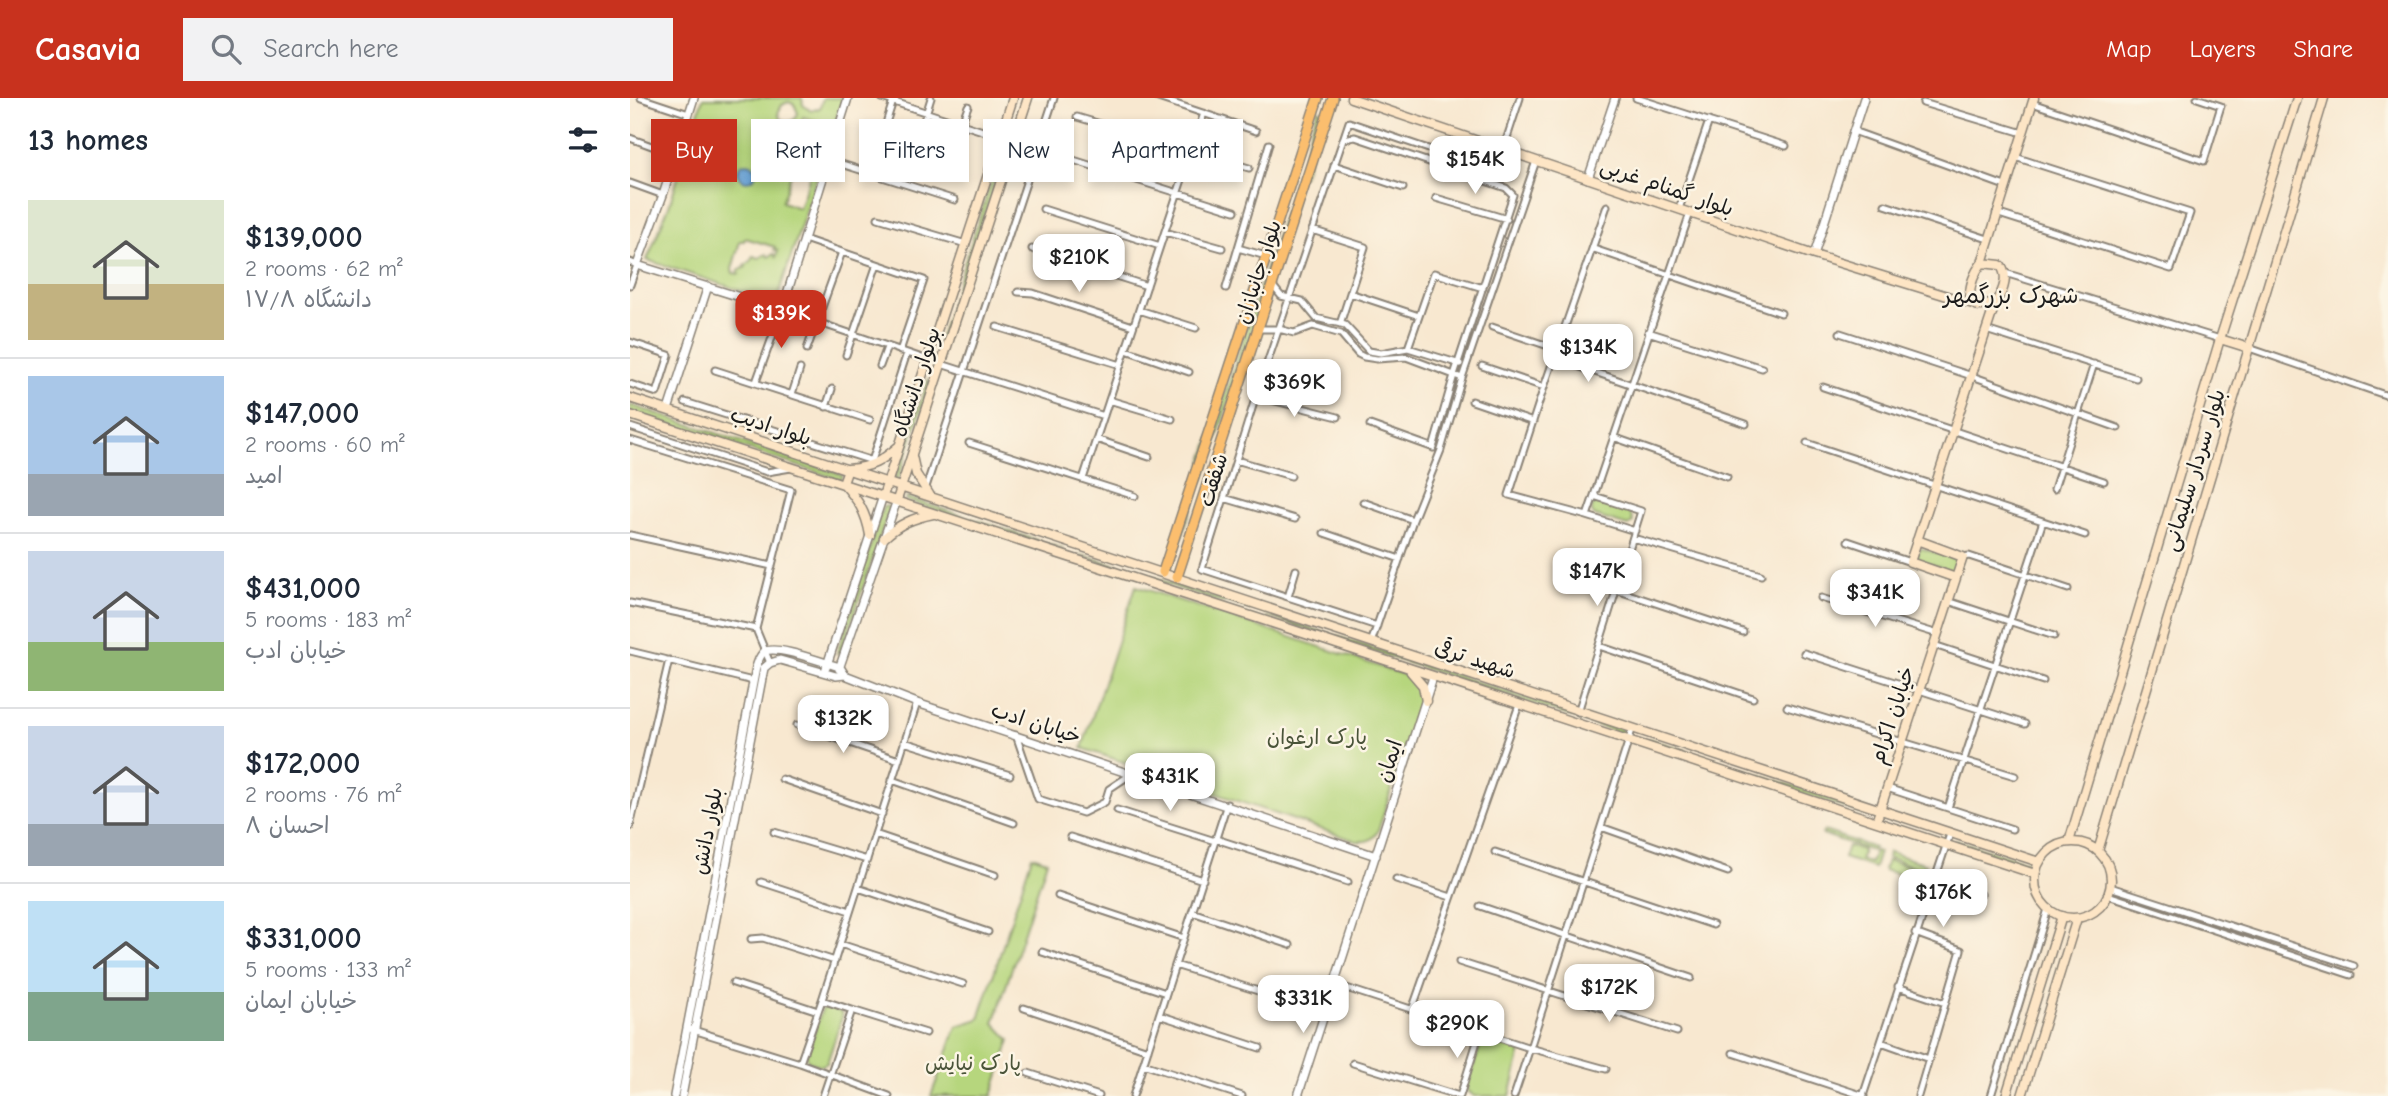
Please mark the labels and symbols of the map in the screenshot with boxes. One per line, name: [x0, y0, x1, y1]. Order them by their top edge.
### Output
pin: $154K: [1426, 136, 1524, 196]
street label: بلوار گمنام غربی: [1596, 153, 1737, 225]
street label: بلوار جانبازان: [1230, 217, 1287, 327]
pin: $210K: [1030, 234, 1128, 294]
district label: شهرک بزرگمهر: [1942, 282, 2078, 309]
pin: $139K: [732, 290, 830, 350]
street label: بولوار دانشگاه: [887, 324, 947, 440]
pin: $134K: [1539, 324, 1637, 384]
pin: $369K: [1245, 360, 1343, 419]
street label: بلوار سردار سلیمانی: [2158, 386, 2232, 555]
street label: بلوار ادیب: [727, 402, 815, 451]
street label: شفقت: [1194, 450, 1232, 510]
pin: $147K: [1548, 548, 1646, 608]
pin: $341K: [1826, 570, 1924, 629]
street label: شهید ترقی: [1432, 634, 1519, 683]
street label: خیابان اکرام: [1865, 663, 1923, 768]
pin: $132K: [794, 696, 892, 755]
street label: خیابان ادب: [988, 697, 1084, 750]
park label: پارک ارغوان: [1267, 725, 1367, 750]
street label: ایمان: [1371, 737, 1407, 785]
pin: $431K: [1121, 754, 1219, 813]
street label: بلوار دانش: [687, 785, 728, 877]
pin: $176K: [1894, 870, 1992, 929]
pin: $172K: [1560, 964, 1658, 1024]
pin: $331K: [1254, 976, 1352, 1035]
pin: $290K: [1408, 1000, 1506, 1060]
park label: پارک نیایش: [925, 1051, 1021, 1076]

